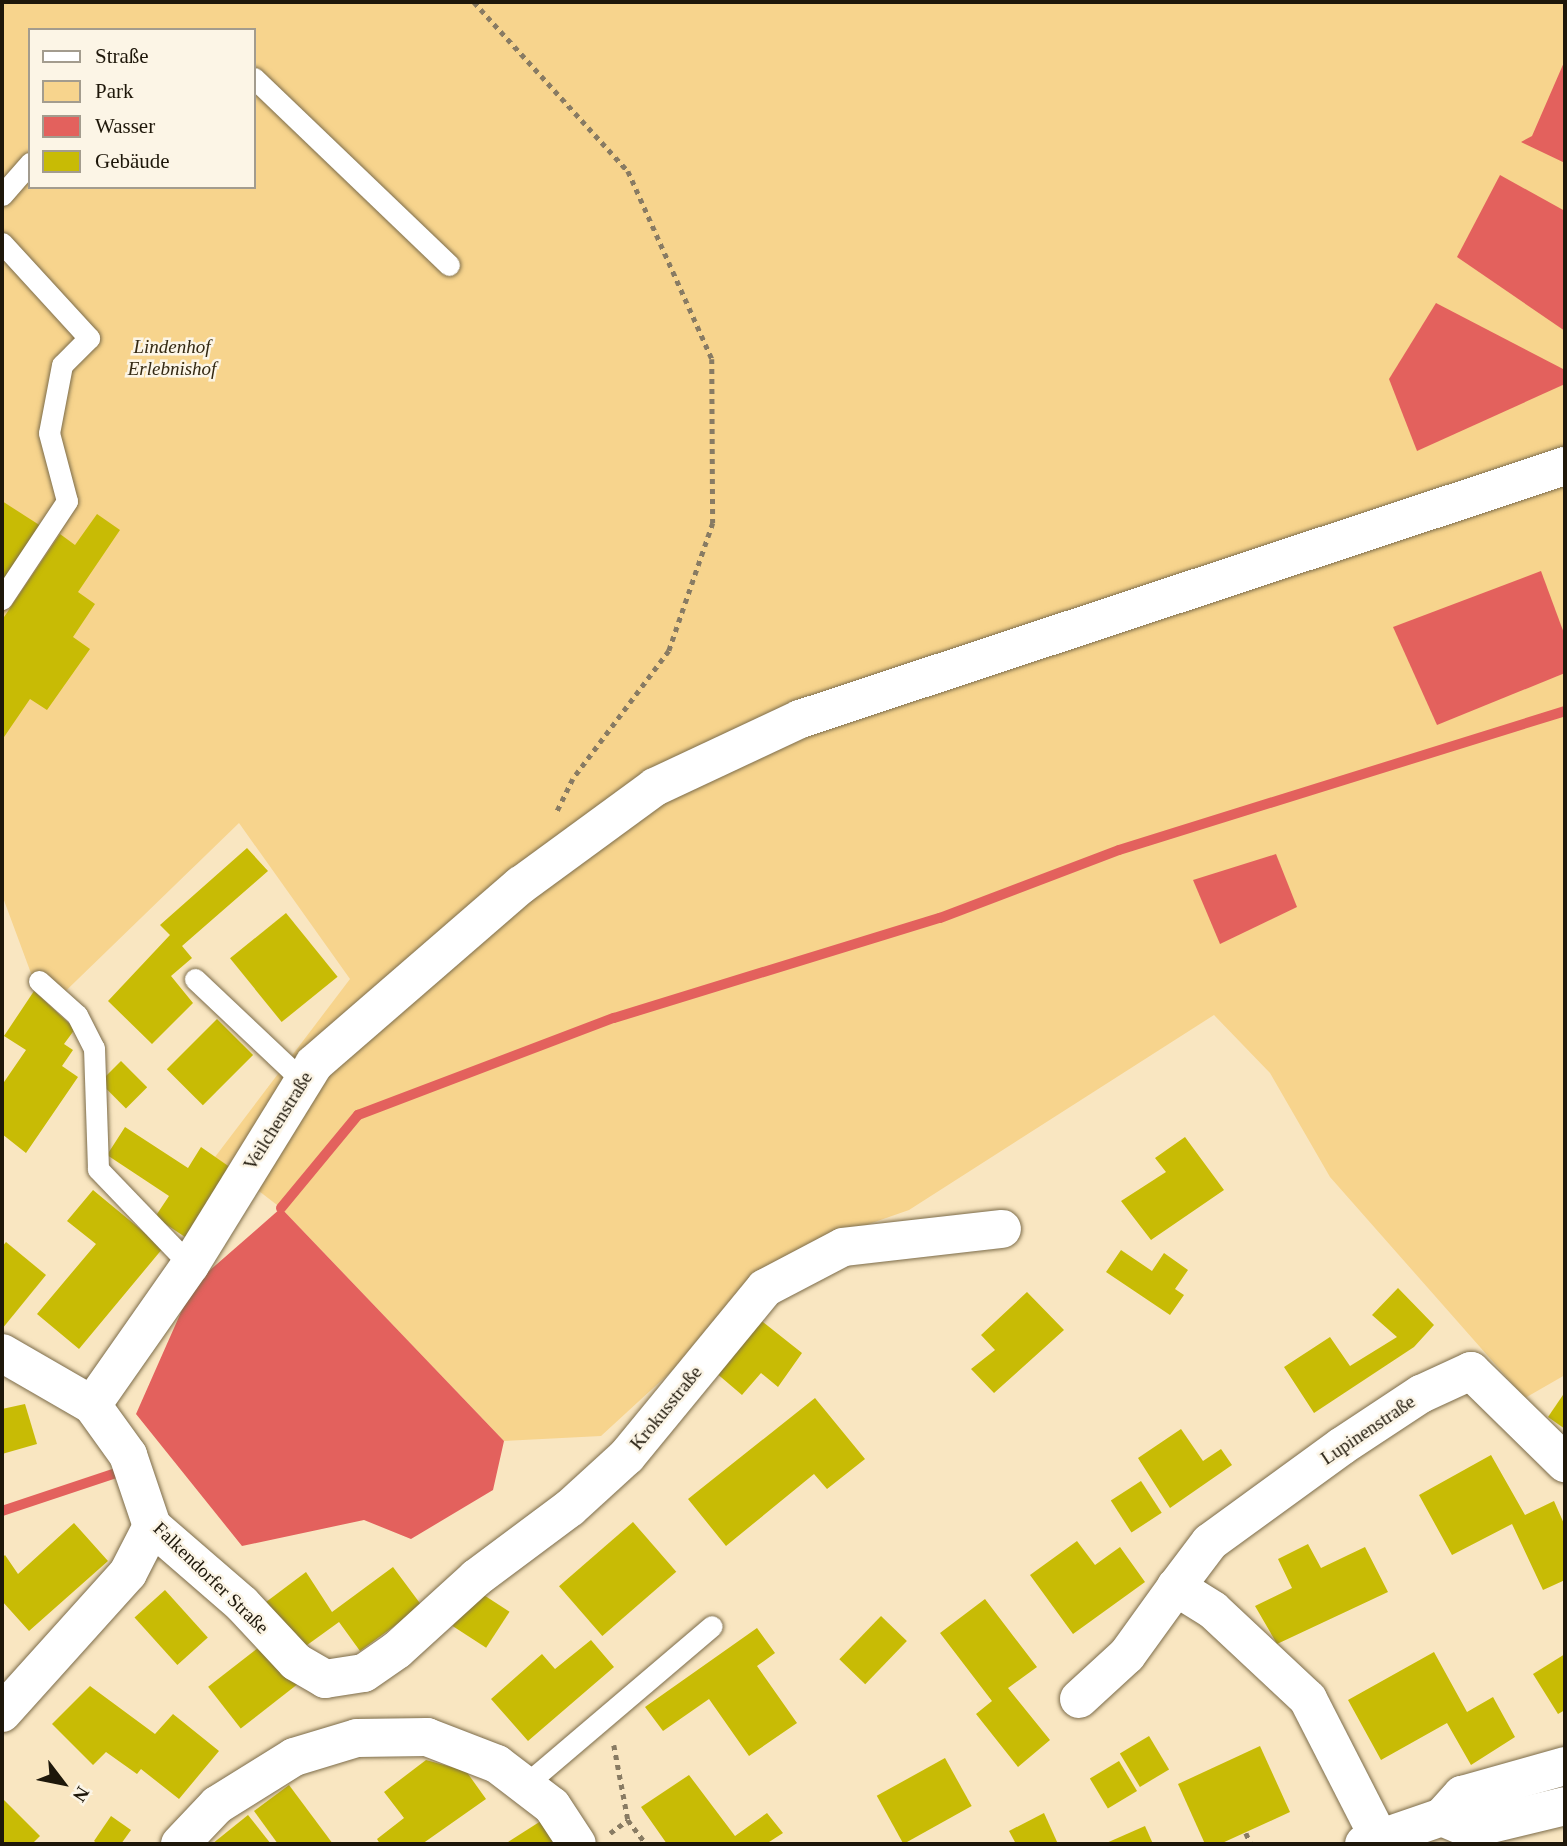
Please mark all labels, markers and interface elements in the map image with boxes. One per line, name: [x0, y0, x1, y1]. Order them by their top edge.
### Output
legend: [28, 28, 256, 189]
text: Straße: [95, 44, 149, 68]
text: Park: [95, 79, 134, 103]
text: Wasser: [95, 114, 155, 138]
text: Gebäude: [95, 149, 170, 173]
park label: Lindenhof Erlebnishof: [128, 336, 216, 380]
street label: Veilchenstraße: [239, 1068, 317, 1174]
street label: Krokusstraße: [625, 1361, 707, 1455]
street label: Lupinenstraße: [1317, 1390, 1419, 1470]
street label: Falkendorfer Straße: [149, 1517, 273, 1639]
north arrow: [28, 1748, 98, 1818]
text: N: [69, 1783, 94, 1806]

